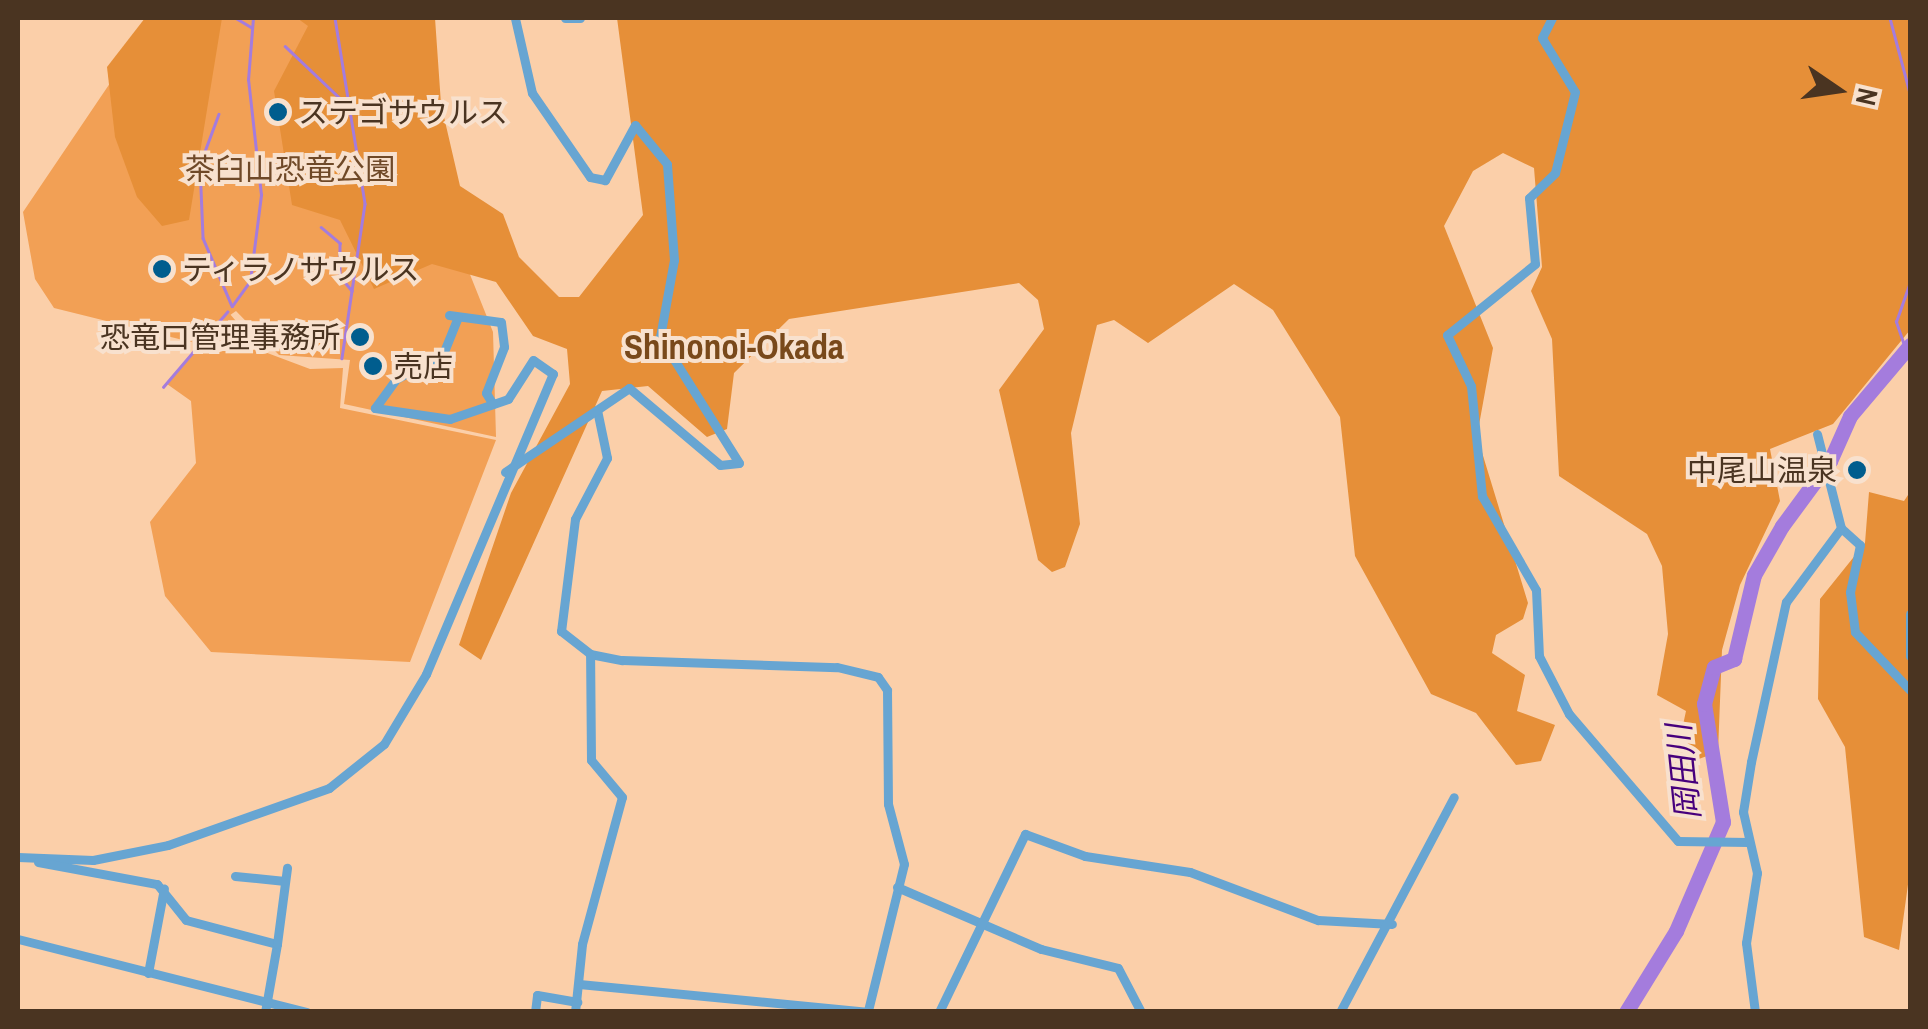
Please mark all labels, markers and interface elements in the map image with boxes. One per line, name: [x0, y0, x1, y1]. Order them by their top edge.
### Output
north arrow: [1788, 40, 1888, 140]
text: N: [1847, 84, 1888, 109]
place label: ステゴサウルス: [298, 94, 508, 130]
marker: ステゴサウルス: [267, 101, 289, 123]
park label: 茶臼山恐竜公園: [185, 151, 395, 187]
place label: ティラノサウルス: [182, 251, 422, 287]
marker: ティラノサウルス: [151, 258, 173, 280]
place label: 恐竜口管理事務所: [100, 319, 340, 355]
marker: 恐竜口管理事務所: [349, 326, 371, 348]
district label: Shinonoi-Okada: [624, 326, 844, 368]
place label: 売店: [393, 348, 453, 384]
marker: 売店: [362, 355, 384, 377]
place label: 中尾山温泉: [1687, 452, 1837, 488]
marker: 中尾山温泉: [1846, 459, 1868, 481]
water label: 岡田川: [1660, 722, 1708, 822]

